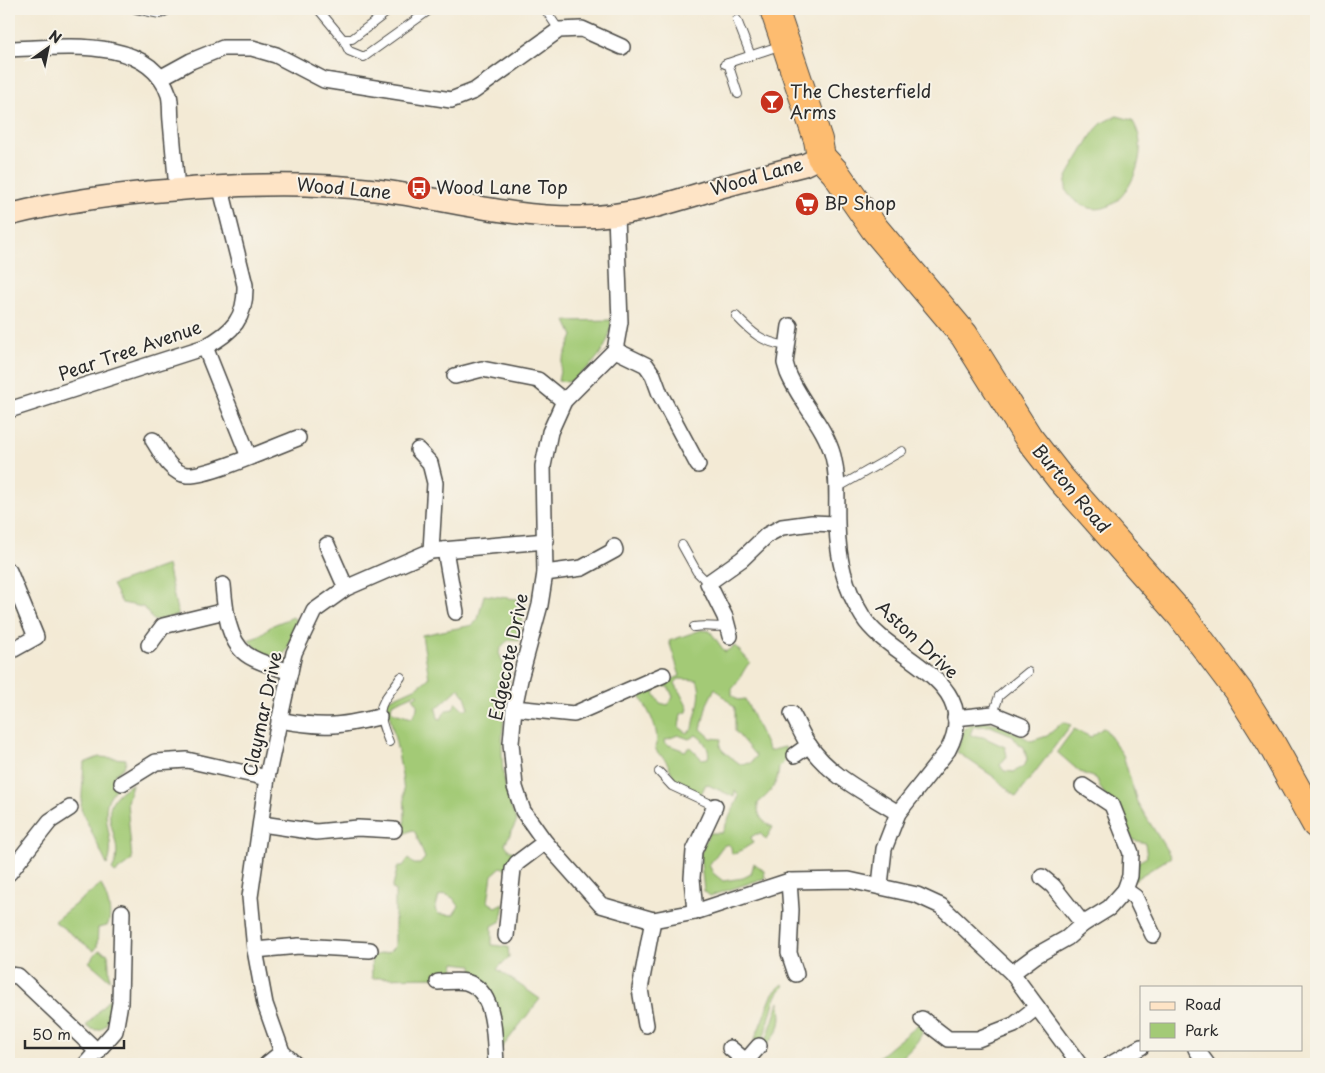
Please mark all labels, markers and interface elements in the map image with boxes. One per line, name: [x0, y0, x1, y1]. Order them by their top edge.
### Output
north arrow: [22, 22, 72, 72]
text: N: [45, 25, 66, 49]
place label: The Chesterfield Arms: [790, 77, 931, 125]
bar icon: The Chesterfield Arms: [759, 89, 785, 115]
street label: Wood Lane: [707, 149, 806, 202]
street label: Wood Lane: [296, 170, 393, 205]
place label: Wood Lane Top: [436, 173, 568, 200]
bus stop icon: Wood Lane Top: [406, 175, 432, 201]
place label: BP Shop: [824, 189, 896, 216]
supermarket icon: BP Shop: [794, 191, 820, 217]
street label: Pear Tree Avenue: [54, 312, 205, 387]
street label: Burton Road: [1027, 438, 1118, 538]
street label: Edgecote Drive: [481, 591, 534, 723]
street label: Aston Drive: [871, 593, 965, 684]
street label: Claymar Drive: [235, 648, 288, 779]
legend: [1140, 986, 1302, 1050]
text: Road: [1185, 992, 1221, 1015]
scale bar: [25, 1018, 124, 1050]
text: Park: [1185, 1018, 1219, 1041]
text: 50 m: [32, 1022, 71, 1045]

